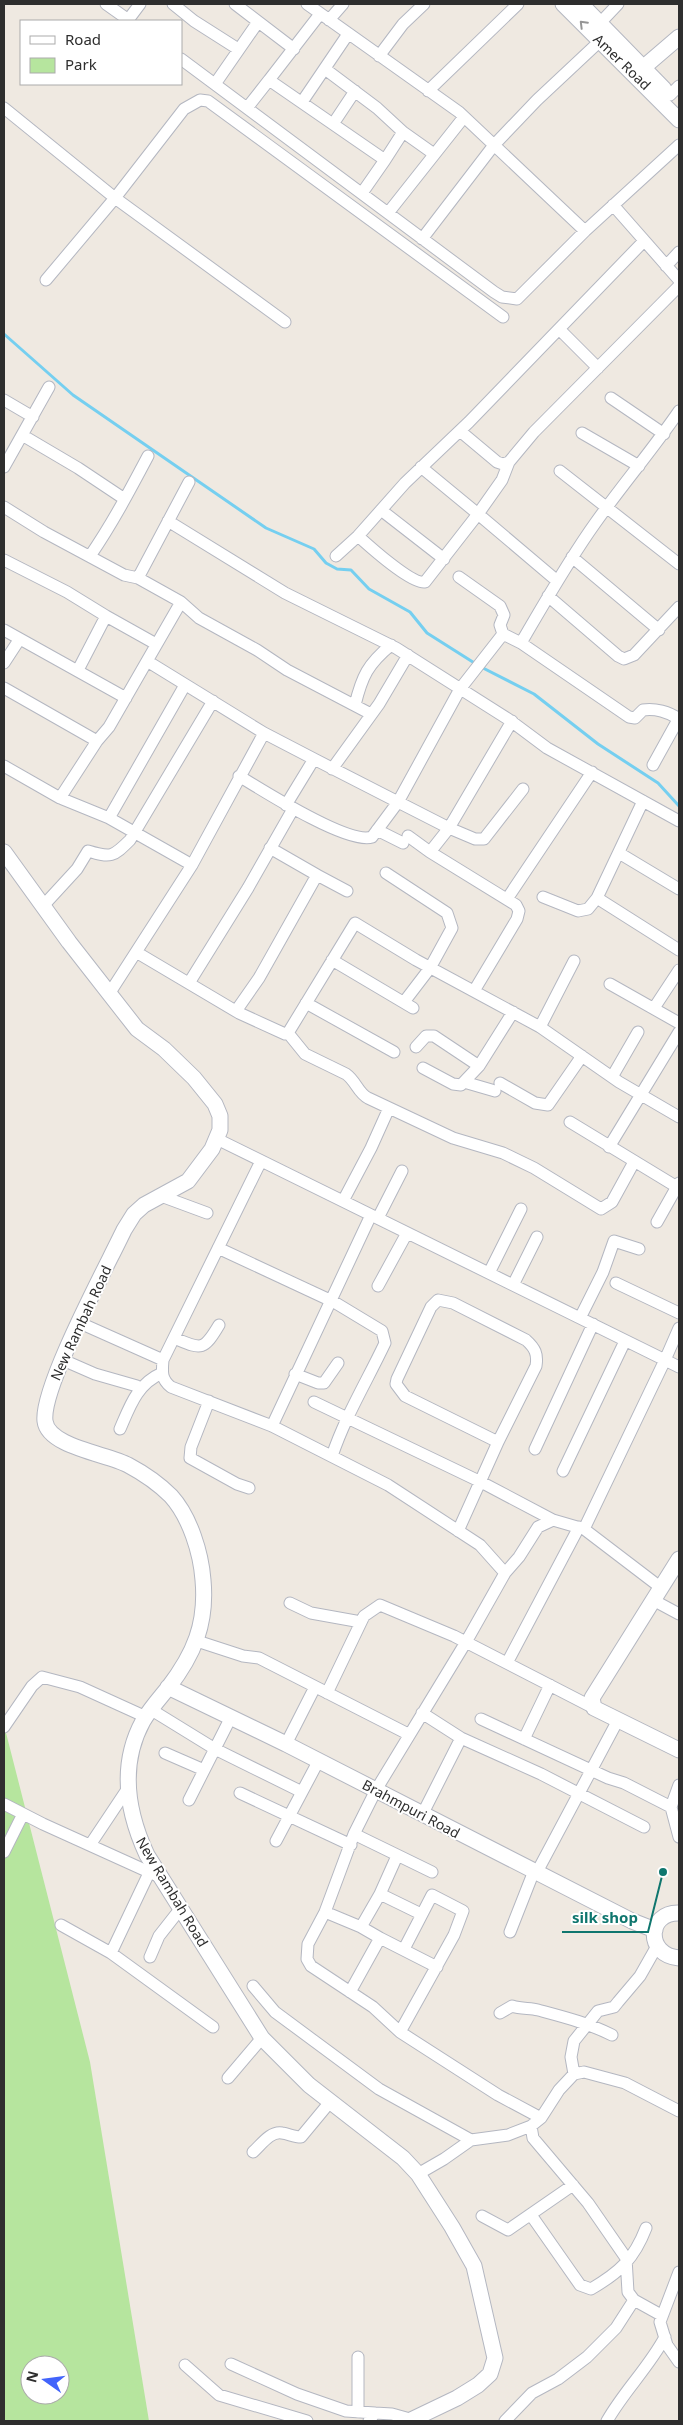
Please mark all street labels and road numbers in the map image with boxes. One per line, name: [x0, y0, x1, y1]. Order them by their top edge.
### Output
street label: Amer Road: [589, 29, 655, 94]
street label: New Rambah Road: [46, 1262, 116, 1383]
street label: Brahmpuri Road: [359, 1775, 463, 1842]
street label: New Rambah Road: [132, 1833, 213, 1950]

